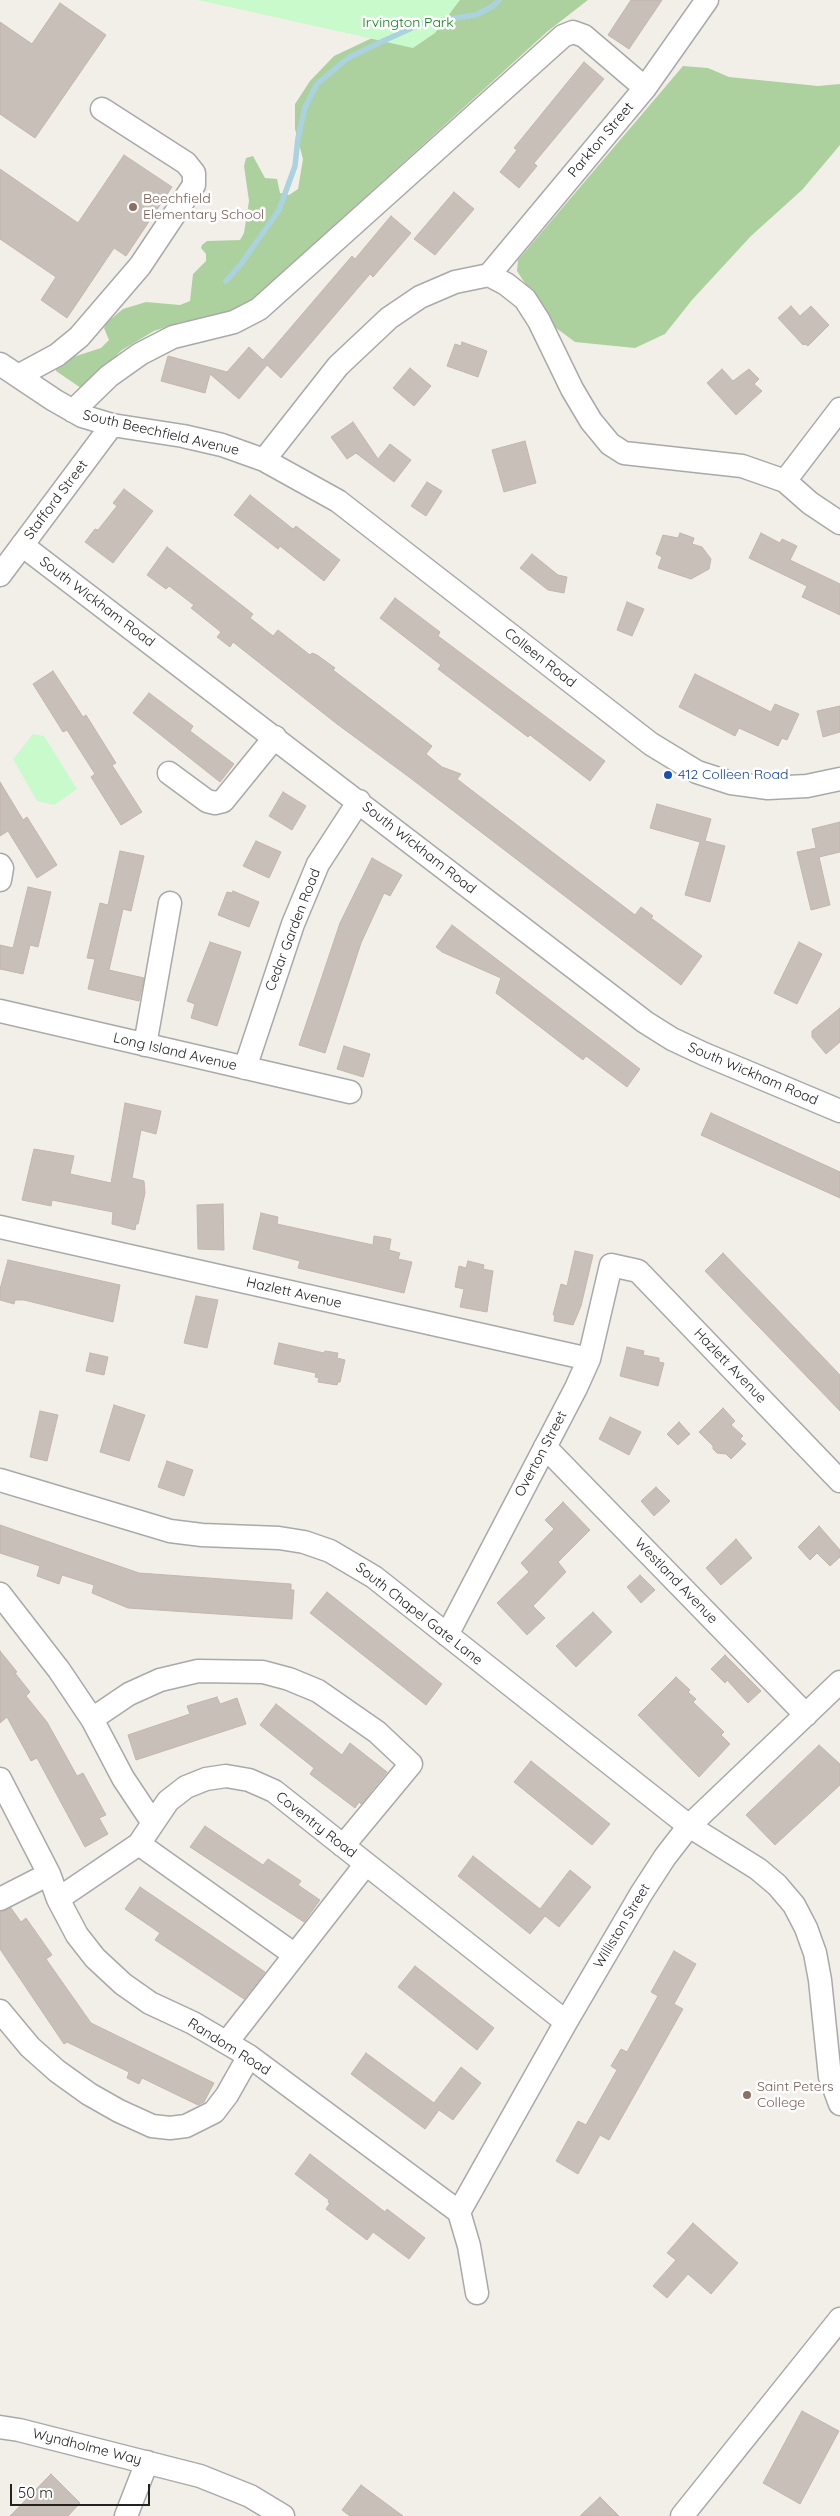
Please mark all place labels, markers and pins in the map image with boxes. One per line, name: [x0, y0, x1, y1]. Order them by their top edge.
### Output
place label: Beechfield Elementary School: [143, 191, 264, 223]
marker: Beechfield Elementary School: [127, 201, 139, 213]
place label: 412 Colleen Road: [678, 767, 788, 783]
marker: 412 Colleen Road: [662, 769, 674, 781]
place label: Saint Peters College: [757, 2079, 834, 2112]
marker: Saint Peters College: [741, 2089, 753, 2101]

